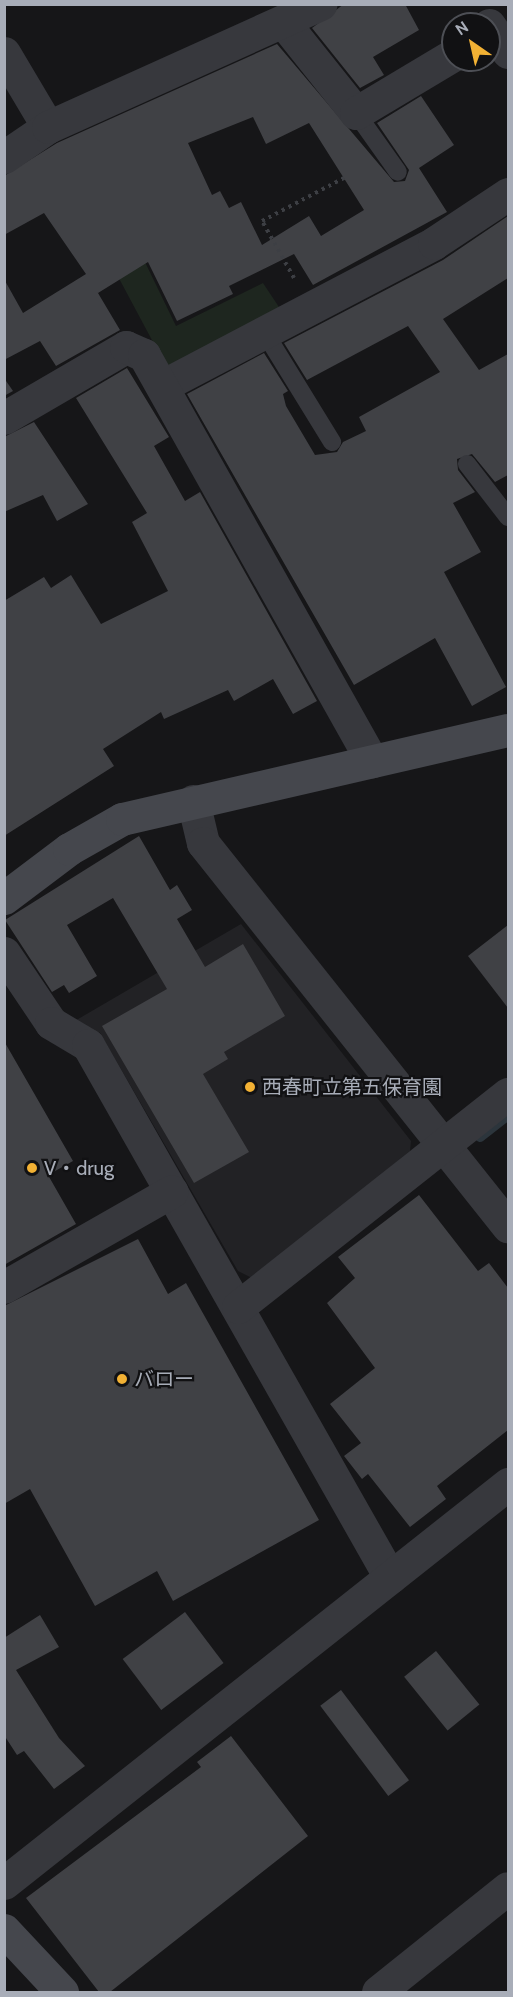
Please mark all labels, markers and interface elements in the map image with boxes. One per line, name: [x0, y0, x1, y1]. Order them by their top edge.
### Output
north arrow: [441, 12, 501, 72]
text: N: [452, 17, 472, 39]
place label: 西春町立第五保育園: [262, 1075, 442, 1099]
marker: 西春町立第五保育園: [243, 1080, 257, 1094]
place label: V・drug: [44, 1156, 114, 1180]
marker: V・drug: [25, 1161, 39, 1175]
place label: バロー: [134, 1367, 194, 1391]
marker: バロー: [115, 1372, 129, 1386]

